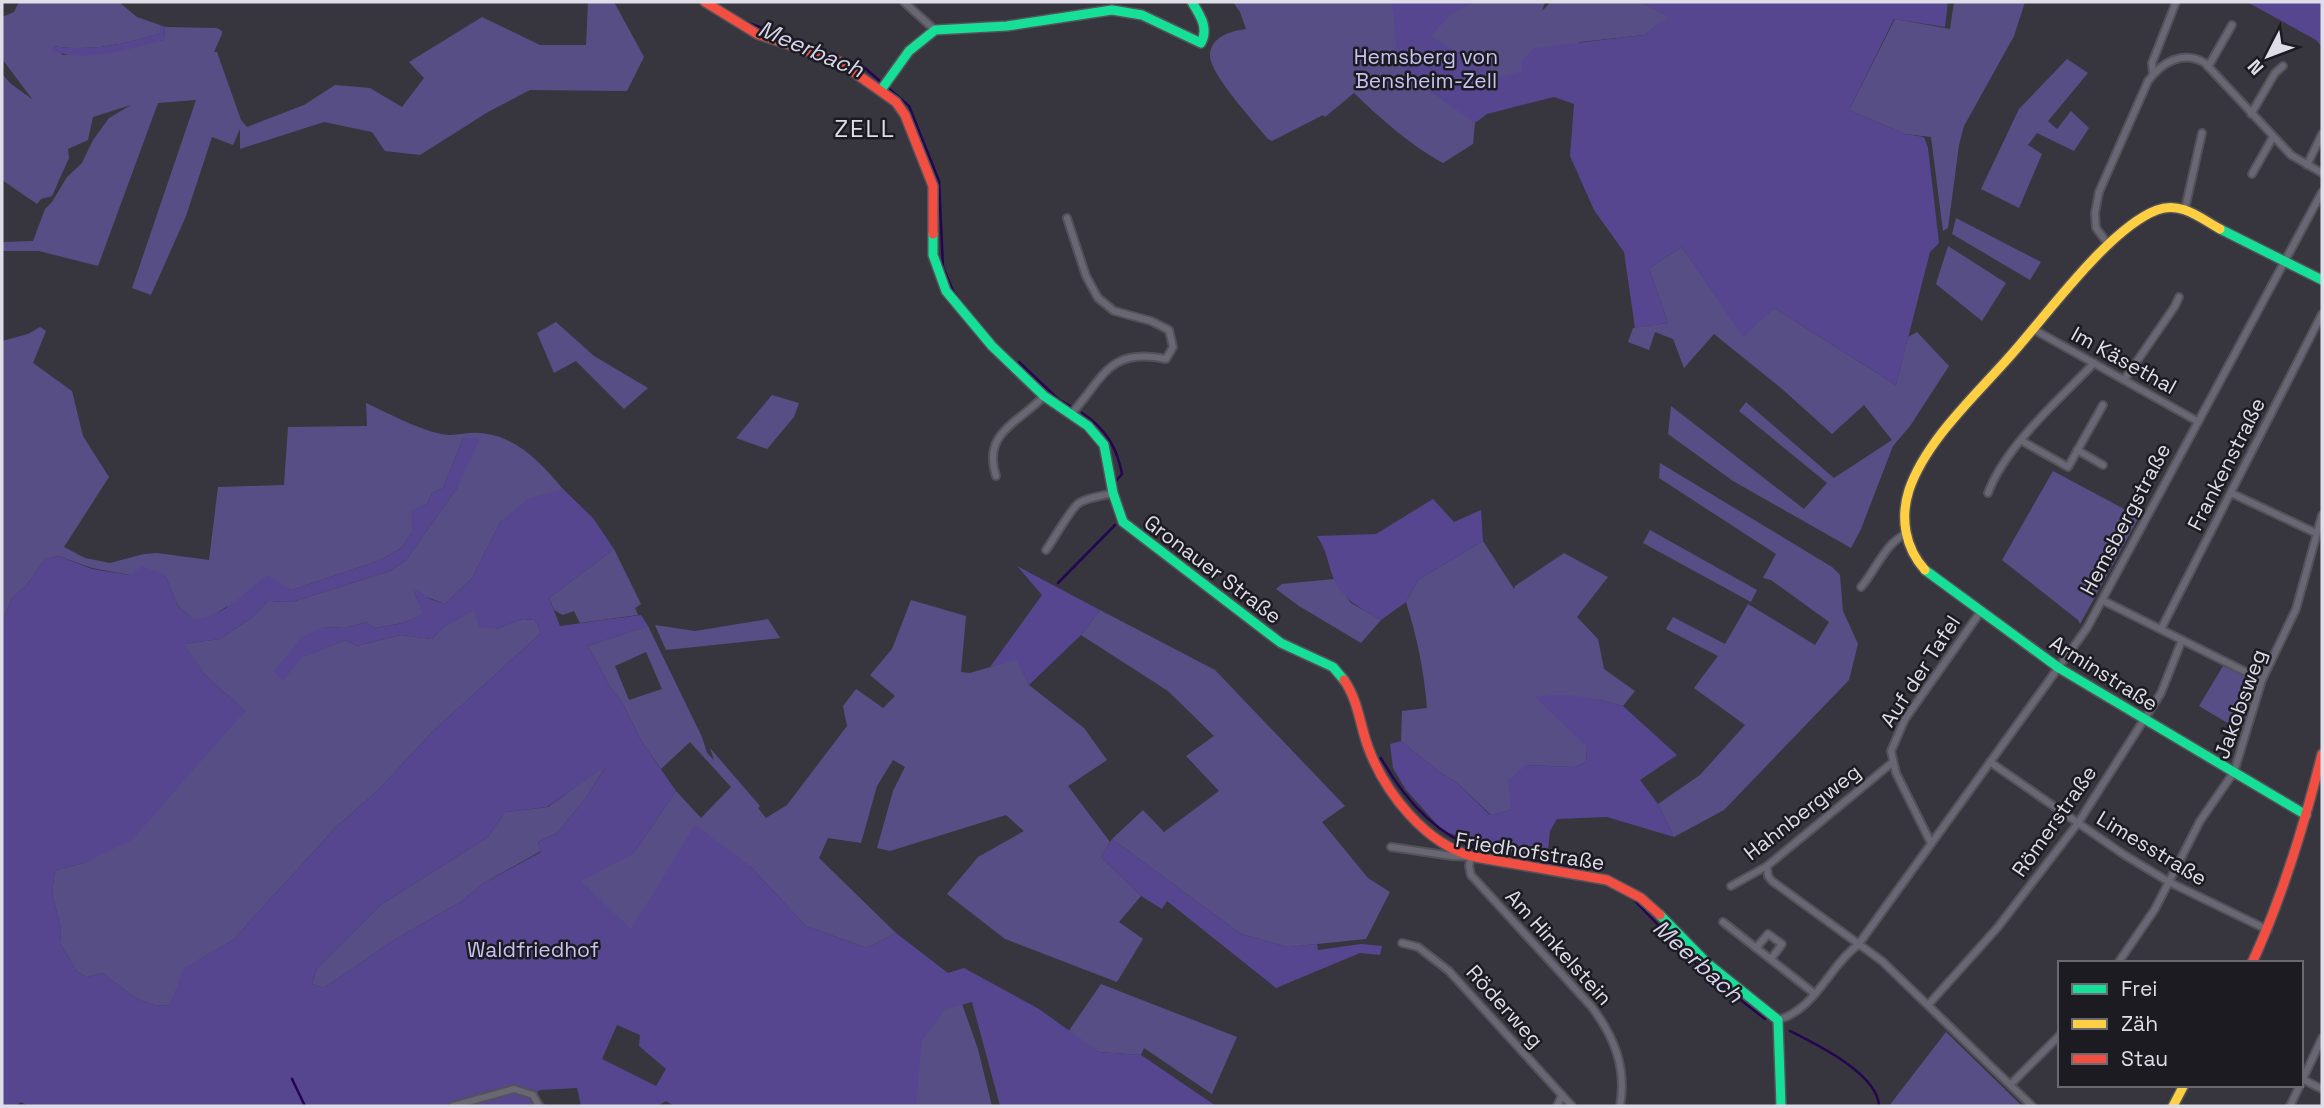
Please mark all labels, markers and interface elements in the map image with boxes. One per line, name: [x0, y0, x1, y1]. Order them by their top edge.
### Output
water label: Meerbach: [754, 13, 869, 85]
north arrow: [2233, 21, 2303, 91]
park label: Hemsberg von Bensheim-Zell: [1354, 43, 1498, 94]
text: N: [2242, 54, 2269, 80]
district label: ZELL: [834, 113, 896, 144]
street label: Im Käsethal: [2067, 320, 2181, 400]
street label: Frankenstraße: [2181, 393, 2271, 535]
street label: Hemsbergstraße: [2074, 438, 2176, 600]
street label: Gronauer Straße: [1139, 508, 1287, 630]
street label: Auf der Tafel: [1874, 610, 1966, 732]
street label: Arminstraße: [2045, 629, 2163, 717]
street label: Jakobsweg: [2208, 645, 2272, 763]
street label: Hahnbergweg: [1738, 758, 1866, 866]
street label: Römerstraße: [2006, 760, 2102, 882]
street label: Limesstraße: [2092, 805, 2212, 891]
street label: Friedhofstraße: [1453, 826, 1607, 876]
street label: Am Hinkelstein: [1500, 883, 1618, 1011]
water label: Meerbach: [1647, 913, 1750, 1010]
park label: Waldfriedhof: [467, 936, 599, 963]
street label: Röderweg: [1461, 959, 1549, 1053]
legend: [2058, 961, 2303, 1087]
text: Frei: [2121, 975, 2157, 1002]
text: Zäh: [2121, 1010, 2158, 1037]
text: Stau: [2121, 1045, 2168, 1072]

